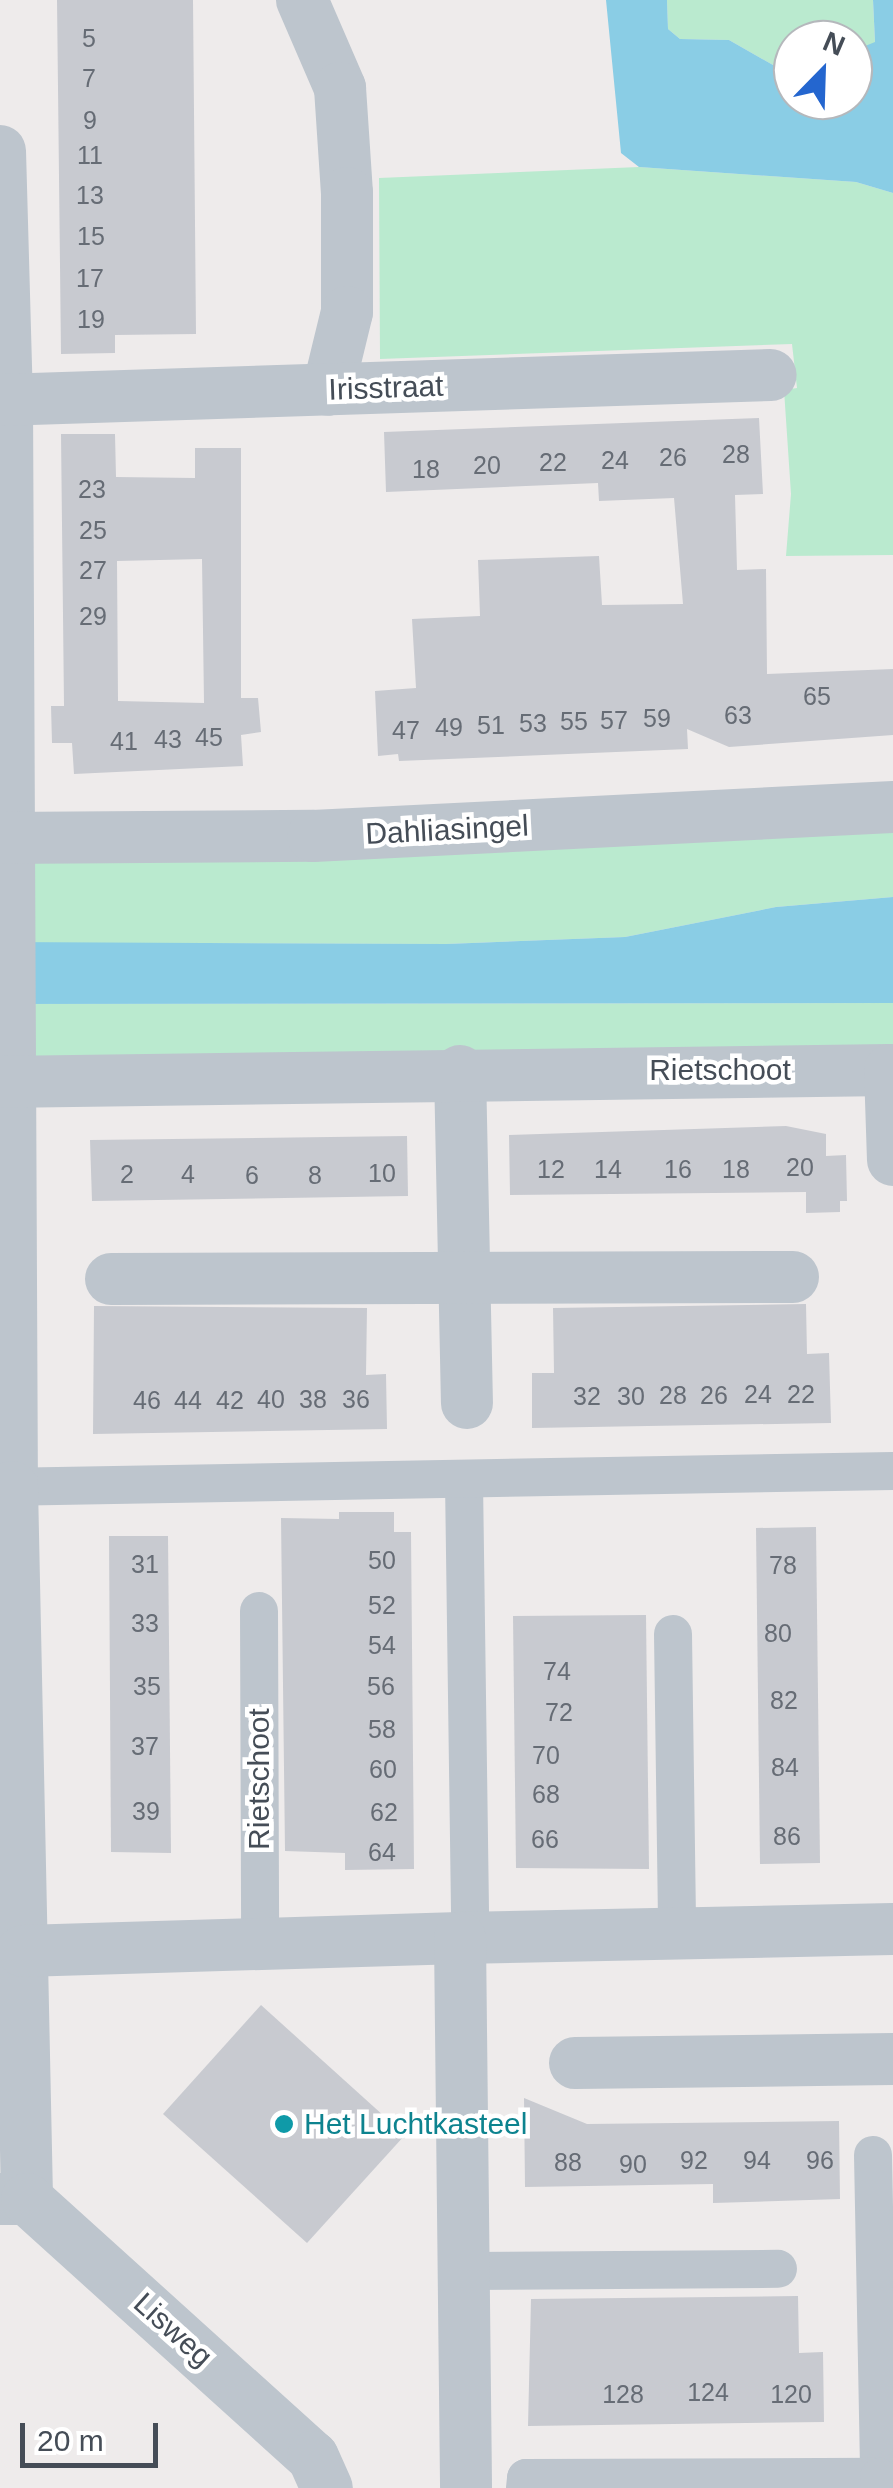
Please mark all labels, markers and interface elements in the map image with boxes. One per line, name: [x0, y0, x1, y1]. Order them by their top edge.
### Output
north arrow: [773, 20, 873, 120]
house number: 5: [82, 23, 96, 53]
text: N: [819, 26, 849, 62]
house number: 7: [82, 63, 96, 93]
house number: 9: [83, 105, 97, 135]
house number: 11: [77, 140, 103, 170]
house number: 13: [76, 180, 104, 210]
house number: 15: [77, 221, 105, 251]
house number: 17: [76, 263, 104, 293]
house number: 19: [77, 304, 105, 334]
street label: Irisstraat: [328, 368, 444, 408]
house number: 28: [722, 439, 750, 469]
house number: 26: [659, 442, 687, 472]
house number: 24: [601, 445, 629, 475]
house number: 22: [539, 447, 567, 477]
house number: 20: [473, 450, 501, 480]
house number: 18: [412, 454, 440, 484]
house number: 23: [78, 474, 106, 504]
house number: 25: [79, 515, 107, 545]
house number: 27: [79, 555, 107, 585]
house number: 29: [79, 601, 107, 631]
house number: 65: [803, 681, 831, 711]
house number: 63: [724, 700, 752, 730]
house number: 59: [643, 703, 671, 733]
house number: 57: [600, 705, 628, 735]
house number: 55: [560, 706, 588, 736]
house number: 53: [519, 708, 547, 738]
house number: 51: [477, 710, 505, 740]
house number: 49: [435, 712, 463, 742]
house number: 47: [392, 715, 420, 745]
house number: 45: [195, 722, 223, 752]
house number: 43: [154, 724, 182, 754]
house number: 41: [110, 726, 138, 756]
street label: Dahliasingel: [364, 808, 530, 852]
street label: Rietschoot: [649, 1052, 791, 1088]
house number: 20: [786, 1152, 814, 1182]
house number: 12: [537, 1154, 565, 1184]
house number: 14: [594, 1154, 622, 1184]
house number: 16: [664, 1154, 692, 1184]
house number: 18: [722, 1154, 750, 1184]
house number: 10: [368, 1158, 396, 1188]
house number: 2: [120, 1159, 134, 1189]
house number: 4: [181, 1159, 195, 1189]
house number: 6: [245, 1160, 259, 1190]
house number: 8: [308, 1160, 322, 1190]
house number: 24: [744, 1379, 772, 1409]
house number: 22: [787, 1379, 815, 1409]
house number: 28: [659, 1380, 687, 1410]
house number: 26: [700, 1380, 728, 1410]
house number: 32: [573, 1381, 601, 1411]
house number: 30: [617, 1381, 645, 1411]
house number: 40: [257, 1384, 285, 1414]
house number: 38: [299, 1384, 327, 1414]
house number: 36: [342, 1384, 370, 1414]
house number: 46: [133, 1385, 161, 1415]
house number: 44: [174, 1385, 202, 1415]
house number: 42: [216, 1385, 244, 1415]
house number: 50: [368, 1545, 396, 1575]
house number: 31: [131, 1549, 159, 1579]
house number: 78: [769, 1550, 797, 1580]
house number: 52: [368, 1590, 396, 1620]
house number: 33: [131, 1608, 159, 1638]
house number: 80: [764, 1618, 792, 1648]
house number: 54: [368, 1630, 396, 1660]
house number: 74: [543, 1656, 571, 1686]
house number: 35: [133, 1671, 161, 1701]
house number: 56: [367, 1671, 395, 1701]
house number: 82: [770, 1685, 798, 1715]
house number: 72: [545, 1697, 573, 1727]
street label: Rietschoot: [241, 1708, 277, 1850]
house number: 58: [368, 1714, 396, 1744]
house number: 37: [131, 1731, 159, 1761]
house number: 70: [532, 1740, 560, 1770]
house number: 84: [771, 1752, 799, 1782]
house number: 60: [369, 1754, 397, 1784]
house number: 68: [532, 1779, 560, 1809]
house number: 39: [132, 1796, 160, 1826]
house number: 62: [370, 1797, 398, 1827]
house number: 86: [773, 1821, 801, 1851]
house number: 66: [531, 1824, 559, 1854]
house number: 64: [368, 1837, 396, 1867]
place label: Het Luchtkasteel: [304, 2106, 527, 2142]
marker: Het Luchtkasteel: [273, 2113, 295, 2135]
house number: 92: [680, 2145, 708, 2175]
house number: 94: [743, 2145, 771, 2175]
house number: 96: [806, 2145, 834, 2175]
house number: 88: [554, 2147, 582, 2177]
house number: 90: [619, 2149, 647, 2179]
street label: Lisweg: [126, 2285, 220, 2375]
house number: 124: [687, 2377, 729, 2407]
house number: 128: [602, 2379, 644, 2409]
house number: 120: [770, 2379, 812, 2409]
scale bar: [25, 2403, 162, 2465]
text: 20 m: [37, 2424, 104, 2457]

